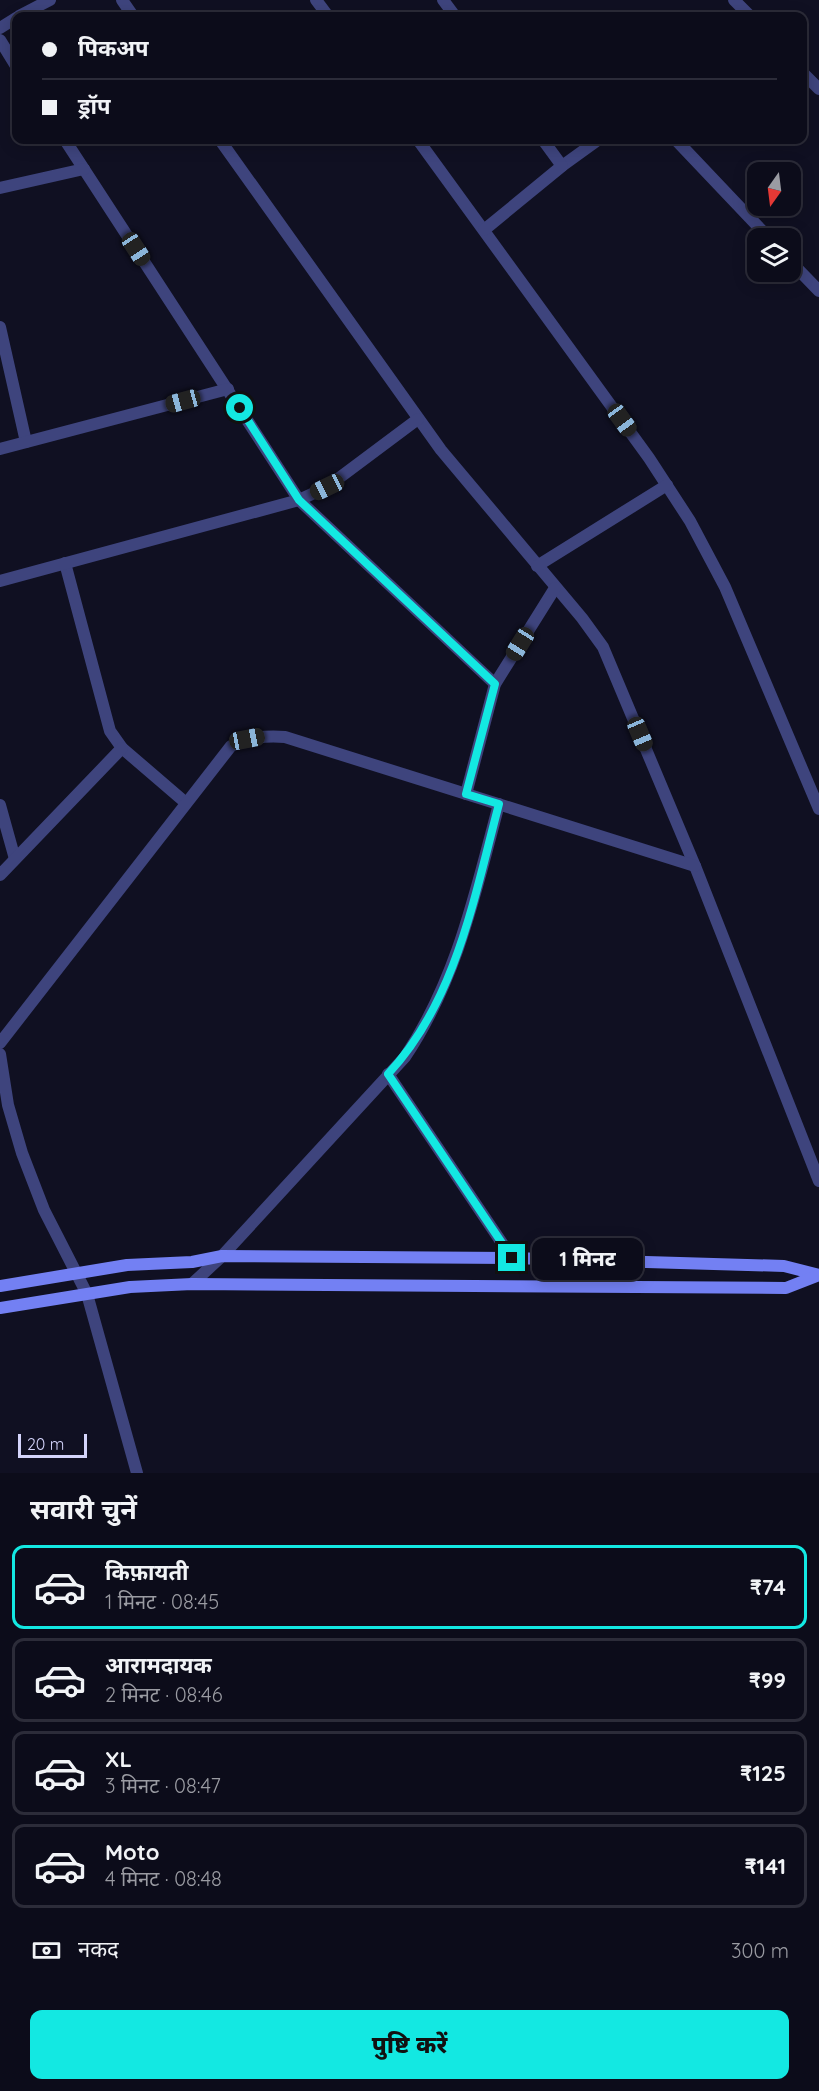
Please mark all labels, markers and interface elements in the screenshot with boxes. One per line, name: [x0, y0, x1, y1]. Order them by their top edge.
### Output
text: पिकअप: [78, 34, 149, 62]
text: ड्रॉप: [78, 92, 111, 120]
north arrow: [747, 162, 801, 216]
map controls: [747, 162, 801, 282]
button: layers: [747, 228, 801, 282]
car: [119, 229, 153, 269]
car: [163, 388, 203, 414]
route start: [226, 394, 253, 421]
car: [604, 400, 640, 440]
car: [307, 471, 347, 503]
car: [503, 624, 537, 664]
car: [625, 714, 655, 754]
car: [228, 727, 266, 751]
callout: 1 मिनट: [533, 1237, 644, 1279]
route end: [498, 1244, 525, 1271]
text: 1 मिनट: [559, 1246, 616, 1271]
scale bar: [18, 1431, 87, 1458]
text: 20 m: [27, 1434, 64, 1454]
text: सवारी चुनें: [30, 1492, 137, 1526]
text: किफ़ायती: [105, 1558, 189, 1586]
icon: car: [33, 1560, 87, 1614]
text: ₹74: [750, 1573, 786, 1601]
text: 1 मिनट · 08:45: [105, 1589, 219, 1614]
text: आरामदायक: [105, 1651, 212, 1679]
icon: car: [33, 1653, 87, 1707]
text: ₹99: [749, 1666, 786, 1694]
text: 2 मिनट · 08:46: [105, 1682, 222, 1707]
text: XL: [105, 1745, 132, 1773]
icon: car: [33, 1746, 87, 1800]
text: ₹125: [740, 1759, 786, 1787]
text: 3 मिनट · 08:47: [105, 1773, 221, 1798]
text: Moto: [105, 1838, 159, 1866]
icon: car: [33, 1839, 87, 1893]
text: ₹141: [744, 1852, 786, 1880]
text: 4 मिनट · 08:48: [105, 1866, 222, 1891]
icon: cash: [30, 1934, 63, 1967]
text: नकद: [78, 1935, 119, 1963]
text: 300 m: [731, 1938, 789, 1963]
button: पुष्टि करें: [30, 2010, 789, 2079]

